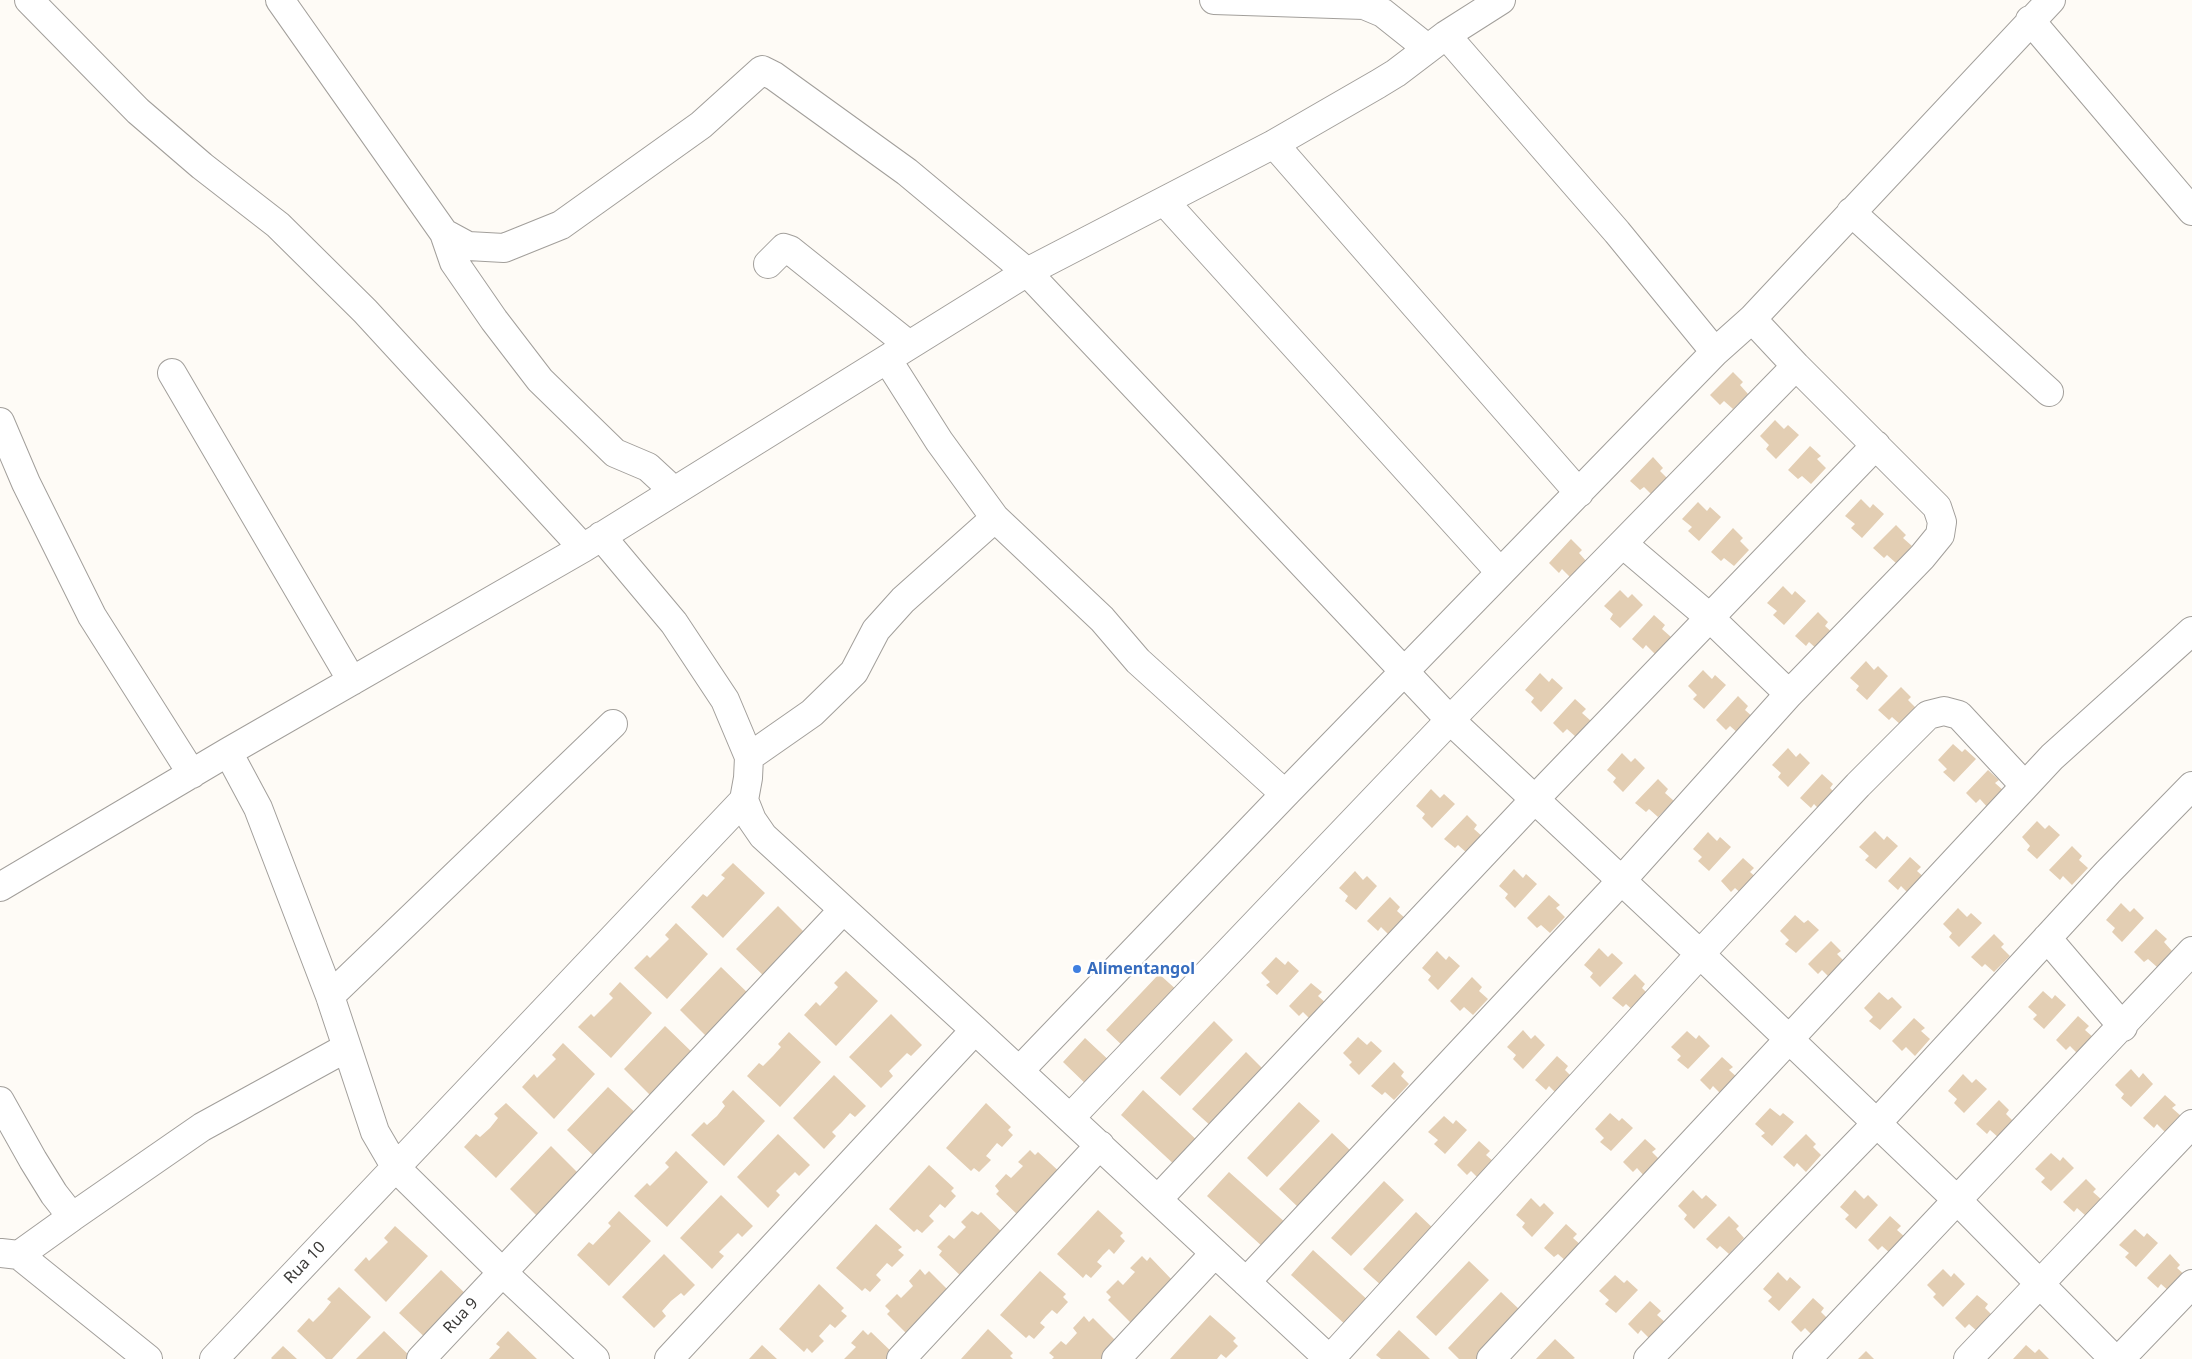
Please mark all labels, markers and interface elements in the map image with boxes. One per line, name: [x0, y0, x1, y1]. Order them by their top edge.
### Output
place label: Alimentangol: [1087, 959, 1195, 979]
marker: Alimentangol: [1071, 963, 1083, 975]
street label: Rua 10: [280, 1238, 330, 1288]
street label: Rua 9: [440, 1294, 482, 1338]

